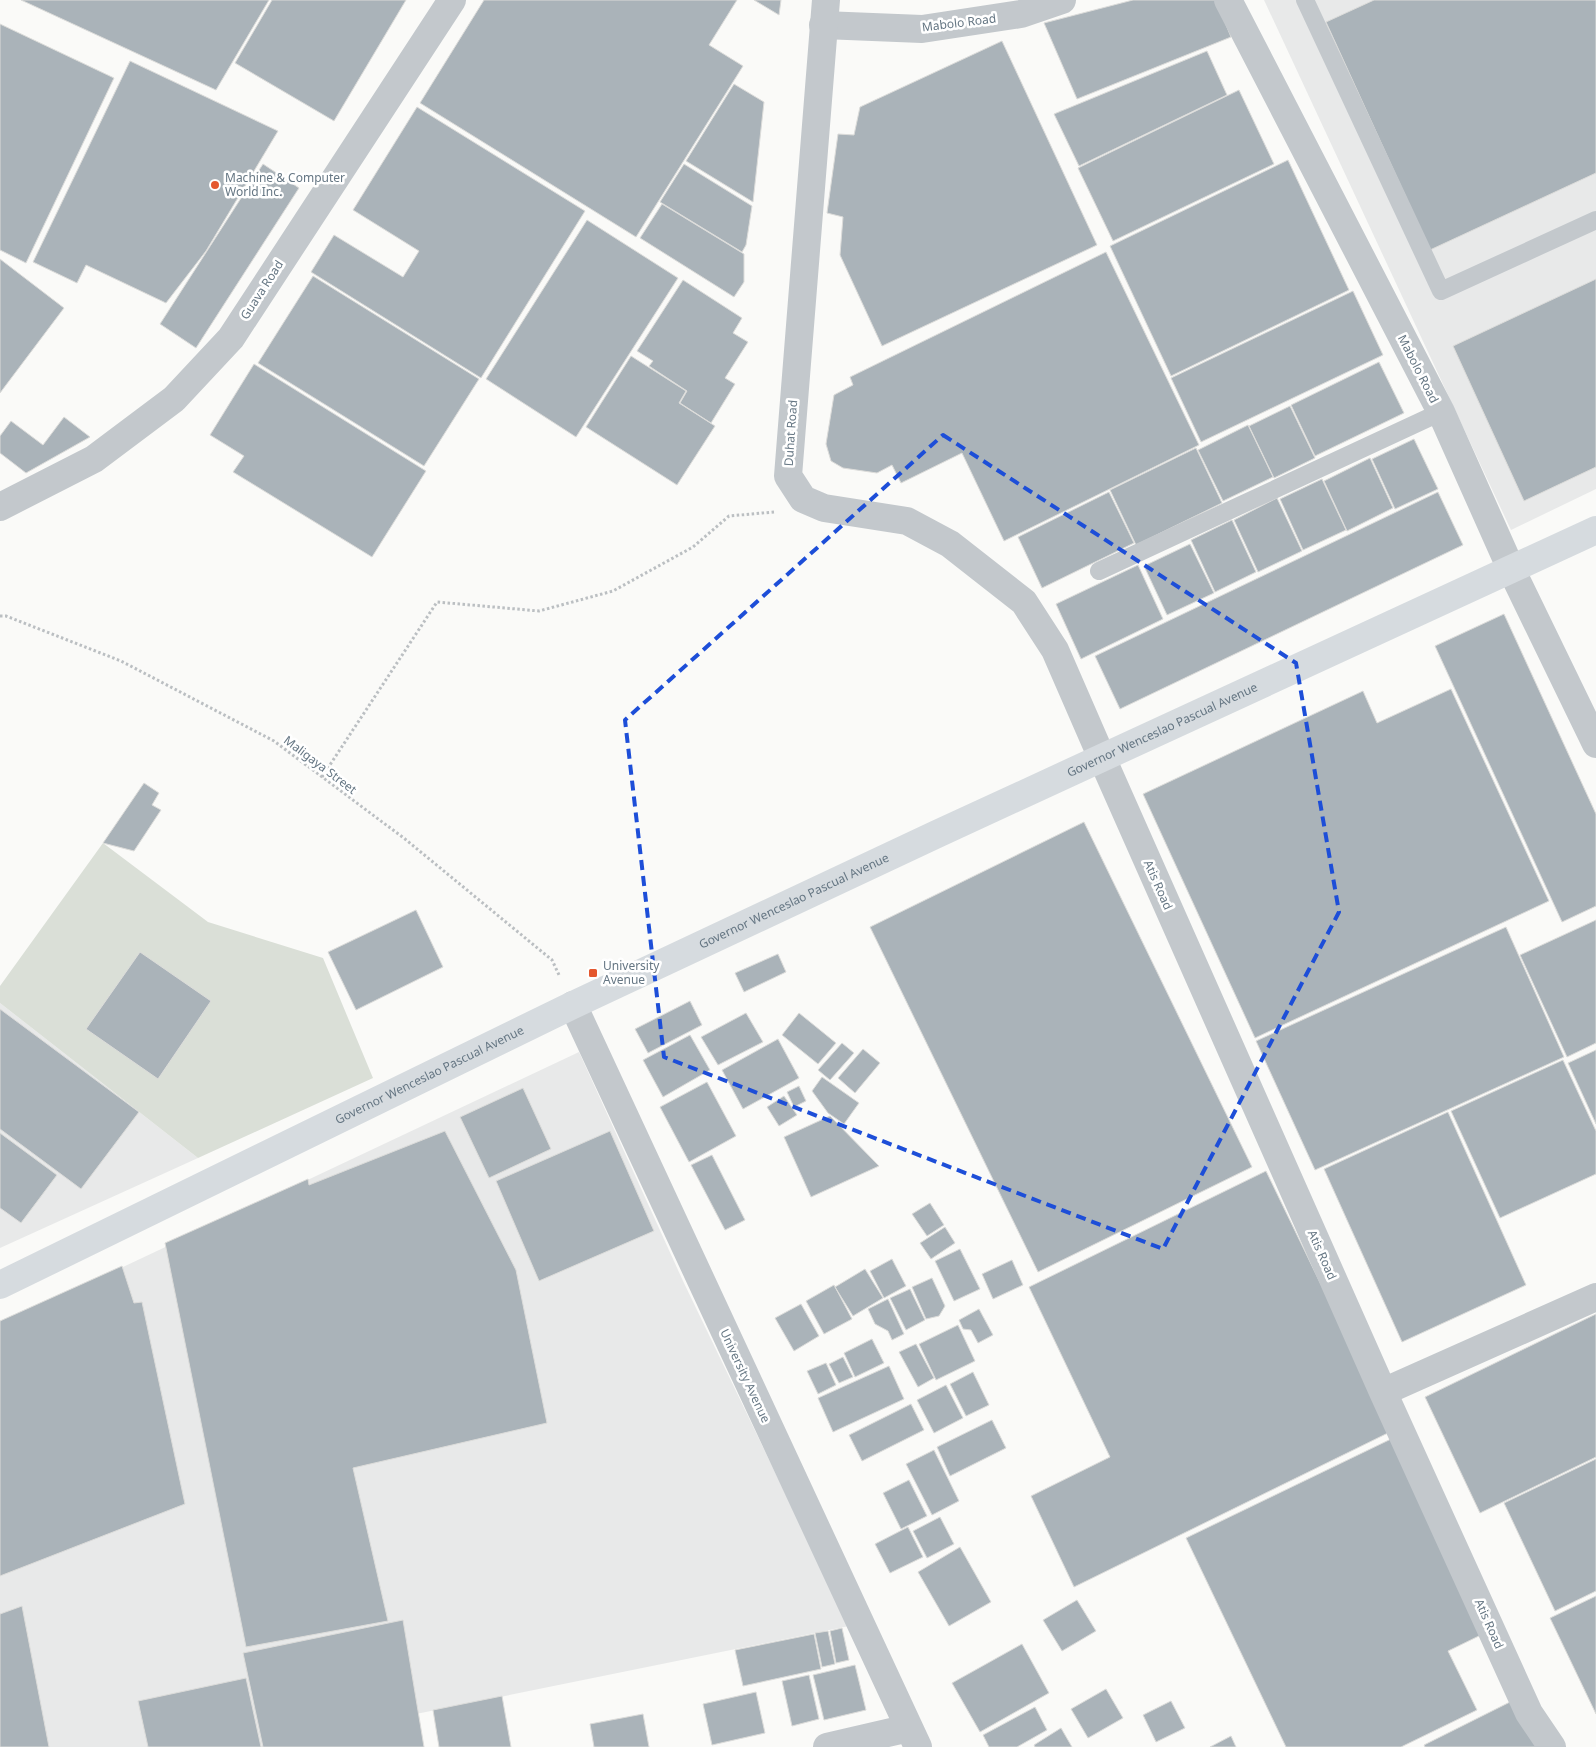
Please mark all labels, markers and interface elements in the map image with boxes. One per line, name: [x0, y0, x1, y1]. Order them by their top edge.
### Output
street label: Mabolo Road: [921, 10, 997, 35]
place label: Machine & Computer World Inc.: [225, 169, 345, 200]
marker: Machine & Computer World Inc.: [209, 179, 221, 191]
street label: Guava Road: [236, 257, 287, 323]
street label: Mabolo Road: [1394, 332, 1443, 406]
street label: Duhat Road: [780, 399, 801, 467]
street label: Governor Wenceslao Pascual Avenue: [1064, 678, 1260, 781]
street label: Maligaya Street: [280, 732, 361, 798]
street label: Governor Wenceslao Pascual Avenue: [696, 849, 892, 953]
street label: Atis Road: [1140, 857, 1177, 912]
place label: University Avenue: [603, 957, 660, 988]
marker: University Avenue: [587, 967, 599, 979]
street label: Governor Wenceslao Pascual Avenue: [332, 1021, 527, 1128]
street label: Atis Road: [1304, 1227, 1341, 1282]
street label: University Avenue: [716, 1326, 775, 1426]
street label: Atis Road: [1471, 1596, 1508, 1651]

